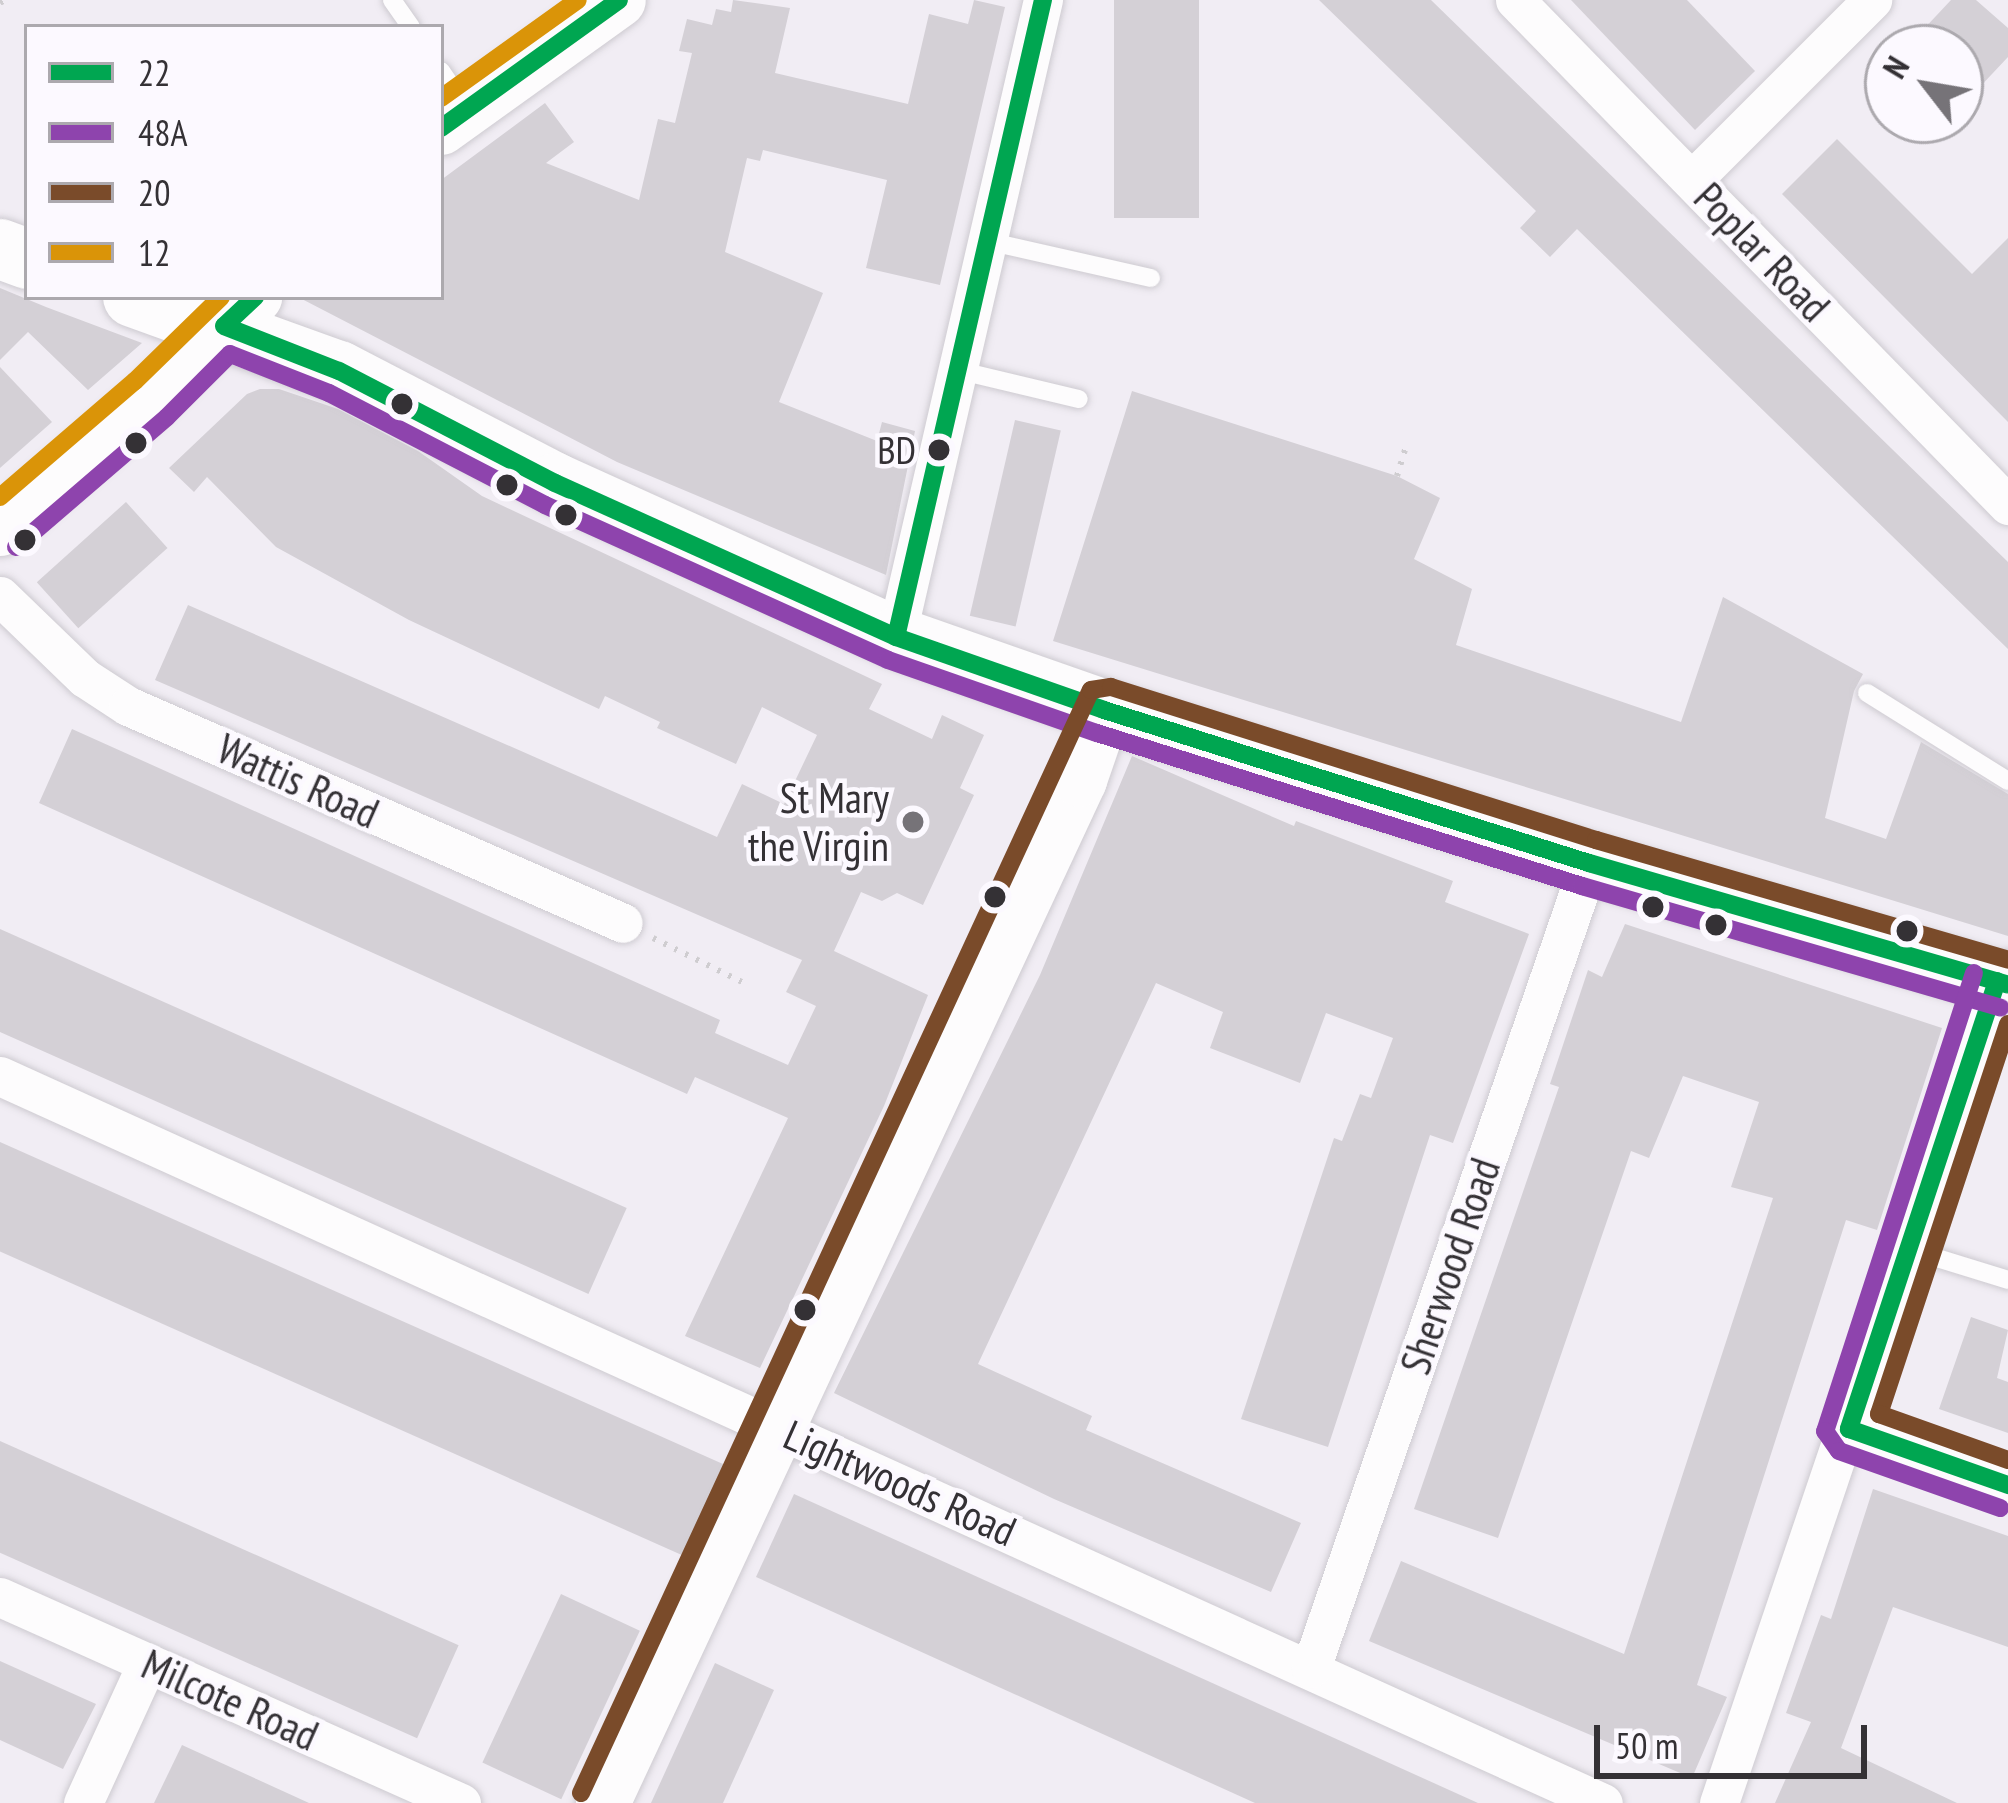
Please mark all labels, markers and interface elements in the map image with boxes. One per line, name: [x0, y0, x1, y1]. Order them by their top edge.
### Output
legend: [24, 24, 444, 300]
north arrow: [1864, 24, 1984, 144]
text: N: [1872, 48, 1918, 85]
text: 22: [138, 49, 170, 96]
text: 48A: [138, 109, 187, 156]
text: 20: [138, 169, 170, 216]
street label: Poplar Road: [1684, 172, 1840, 332]
text: 12: [138, 229, 170, 276]
unlabelled marker: [391, 393, 413, 415]
place label: BD: [877, 427, 916, 473]
unlabelled marker: [125, 432, 147, 454]
marker: BD: [928, 439, 950, 461]
unlabelled marker: [496, 474, 518, 496]
unlabelled marker: [555, 504, 577, 526]
unlabelled marker: [14, 529, 36, 551]
street label: Wattis Road: [210, 723, 386, 839]
place label: St Mary the Virgin: [747, 773, 889, 872]
marker: St Mary the Virgin: [900, 809, 926, 835]
unlabelled marker: [984, 886, 1006, 908]
unlabelled marker: [1642, 896, 1664, 918]
unlabelled marker: [1705, 914, 1727, 936]
unlabelled marker: [1896, 920, 1918, 942]
street label: Sherwood Road: [1390, 1152, 1510, 1380]
unlabelled marker: [794, 1299, 816, 1321]
street label: Lightwoods Road: [776, 1409, 1024, 1557]
street label: Milcote Road: [134, 1639, 326, 1761]
scale bar: [1600, 1701, 1873, 1775]
text: 50 m: [1615, 1722, 1678, 1769]

